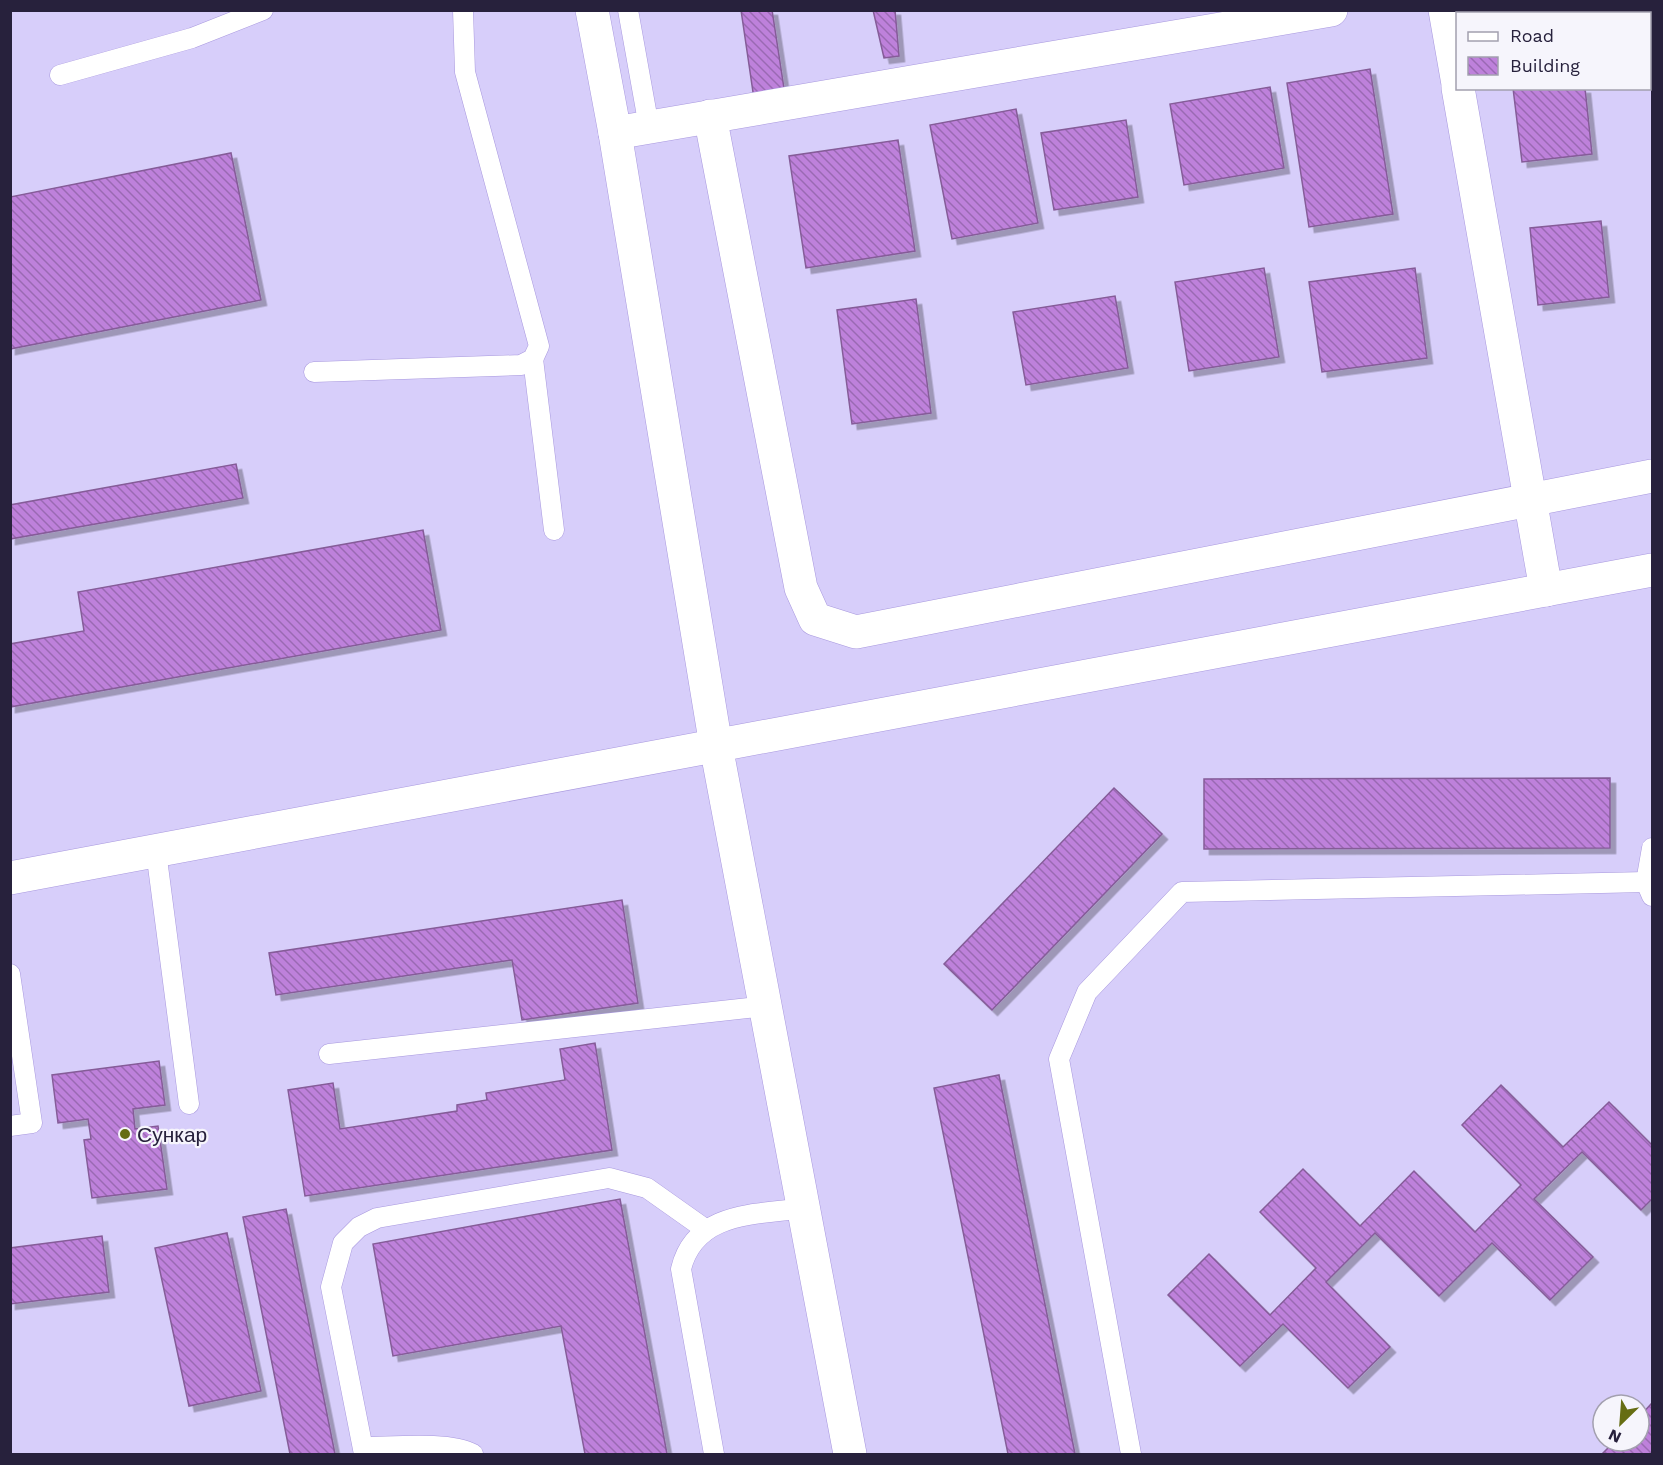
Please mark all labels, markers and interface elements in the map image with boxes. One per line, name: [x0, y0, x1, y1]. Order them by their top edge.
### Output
legend: [1456, 12, 1651, 90]
text: Road: [1510, 25, 1554, 46]
text: Building: [1510, 55, 1580, 76]
place label: Сункар: [137, 1122, 207, 1147]
marker: Сункар: [118, 1127, 132, 1141]
north arrow: [1591, 1393, 1651, 1453]
text: N: [1605, 1425, 1624, 1447]

